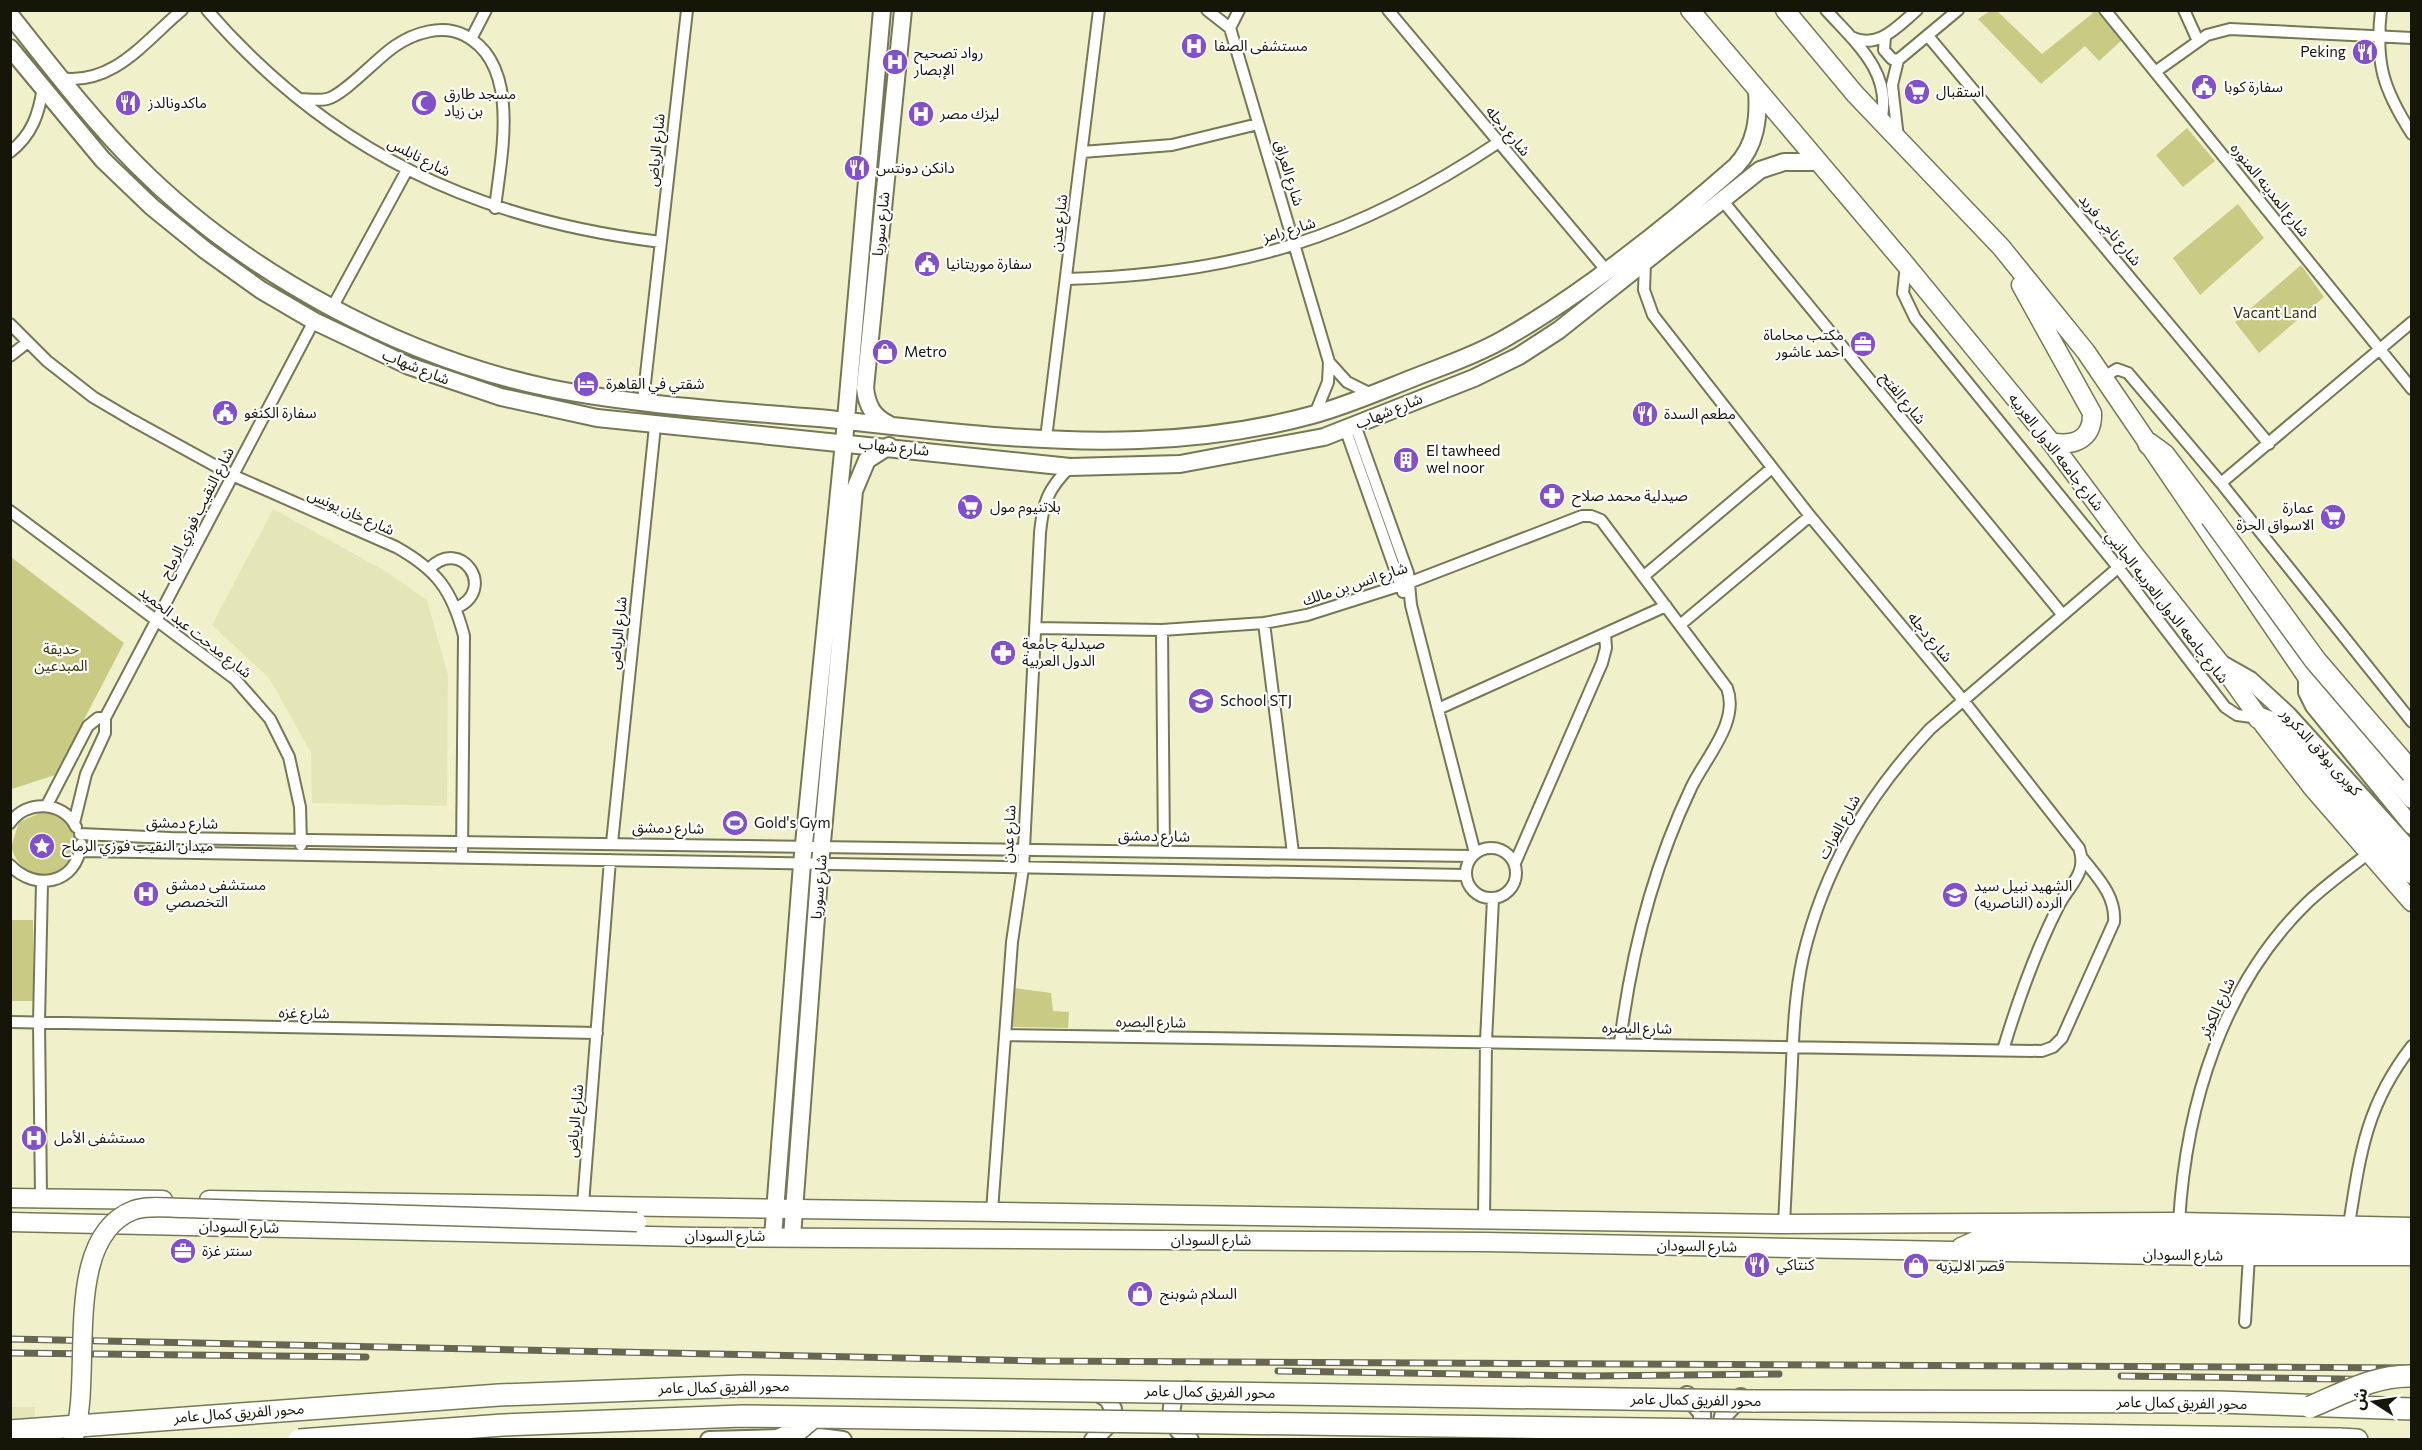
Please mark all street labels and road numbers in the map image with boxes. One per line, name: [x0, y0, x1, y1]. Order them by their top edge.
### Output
street label: شارع دجله: [1480, 102, 1535, 162]
street label: شارع الرياض: [642, 112, 672, 188]
street label: شارع نابلس: [383, 133, 454, 183]
street label: شارع العراق: [1268, 137, 1309, 209]
street label: شارع المدينه المنوره: [2224, 139, 2314, 243]
street label: شارع سوريا: [868, 190, 896, 258]
street label: شارع ناجى فريد: [2073, 190, 2146, 272]
street label: شارع عدن: [1046, 193, 1074, 253]
street label: شارع رامز: [1259, 212, 1319, 250]
street label: شارع شهاب: [379, 344, 453, 391]
street label: شارع الفتح: [1874, 367, 1931, 430]
street label: شارع شهاب: [1352, 388, 1427, 435]
street label: شارع جامعه الدول العربيه: [2002, 389, 2108, 516]
street label: شارع شهاب: [858, 433, 930, 463]
street label: شارع النقيب فوزي الرماح: [155, 444, 241, 583]
street label: شارع خان يونس: [304, 484, 398, 542]
street label: شارع جامعه الدول العربيه الجانبي: [2099, 526, 2233, 689]
street label: شارع انس بن مالك: [1300, 558, 1411, 612]
street label: شارع مدحت عبد الحميد: [133, 581, 256, 684]
street label: شارع الرياض: [604, 595, 634, 671]
street label: شارع دجله: [1902, 608, 1957, 668]
street label: كوبرى بولاق الدكرور: [2276, 703, 2366, 800]
street label: شارع الفرات: [1813, 791, 1867, 864]
street label: شارع عدن: [997, 804, 1023, 864]
street label: شارع دمشق: [146, 812, 218, 836]
street label: شارع دمشق: [632, 817, 704, 841]
street label: شارع دمشق: [1118, 825, 1190, 849]
street label: شارع سوريا: [806, 854, 834, 920]
street label: شارع الكوثر: [2194, 974, 2242, 1043]
street label: شارع غزه: [278, 1003, 330, 1025]
street label: شارع البصره: [1116, 1011, 1187, 1035]
street label: شارع البصره: [1602, 1017, 1673, 1041]
street label: شارع الرياض: [562, 1083, 590, 1159]
street label: شارع السودان: [199, 1216, 280, 1240]
street label: شارع السودان: [685, 1226, 765, 1248]
street label: شارع السودان: [1171, 1230, 1251, 1252]
street label: شارع السودان: [1657, 1235, 1738, 1259]
street label: شارع السودان: [2143, 1244, 2224, 1268]
street label: محور الفريق كمال عامر: [657, 1376, 790, 1398]
street label: محور الفريق كمال عامر: [1143, 1381, 1276, 1403]
street label: محور الفريق كمال عامر: [1629, 1389, 1762, 1411]
street label: محور الفريق كمال عامر: [2115, 1392, 2248, 1414]
street label: محور الفريق كمال عامر: [172, 1398, 305, 1428]

